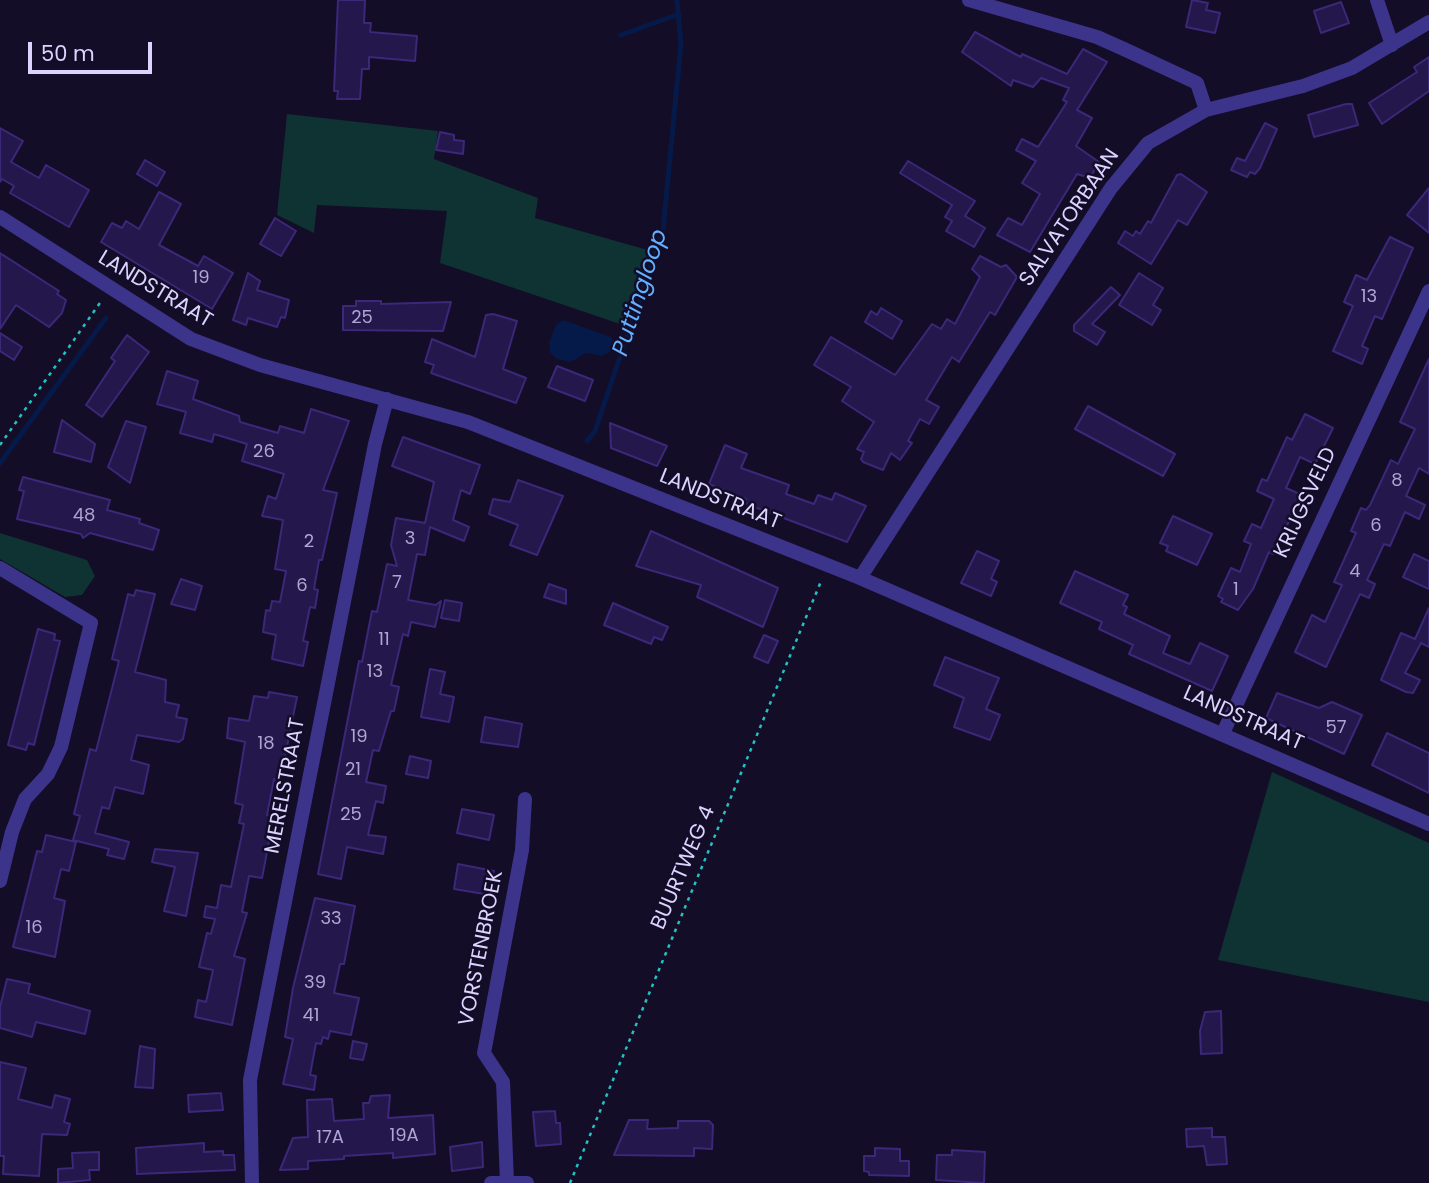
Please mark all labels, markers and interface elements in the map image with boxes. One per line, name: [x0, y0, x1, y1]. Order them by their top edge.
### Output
scale bar: [32, 28, 156, 72]
text: 50 m: [41, 39, 95, 68]
street label: SALVATORBAAN: [1015, 144, 1125, 292]
water label: Puttingloop: [608, 226, 674, 360]
street label: LANDSTRAAT: [93, 246, 217, 334]
house number: 19: [192, 267, 210, 289]
house number: 13: [1361, 286, 1377, 308]
house number: 25: [351, 307, 373, 329]
house number: 26: [253, 441, 275, 463]
street label: KRIJGSVELD: [1269, 444, 1343, 562]
street label: LANDSTRAAT: [655, 464, 785, 536]
house number: 8: [1391, 470, 1403, 492]
house number: 48: [73, 505, 95, 527]
house number: 6: [1370, 515, 1382, 537]
house number: 3: [405, 528, 415, 550]
house number: 2: [304, 531, 314, 553]
house number: 4: [1349, 561, 1361, 583]
house number: 7: [392, 572, 402, 594]
house number: 6: [296, 575, 308, 597]
house number: 1: [1233, 579, 1239, 601]
house number: 11: [378, 629, 390, 651]
house number: 13: [367, 661, 383, 683]
street label: LANDSTRAAT: [1179, 681, 1307, 757]
street label: MERELSTRAAT: [261, 716, 311, 856]
house number: 57: [1325, 717, 1347, 739]
house number: 19: [350, 726, 368, 748]
house number: 18: [257, 733, 275, 755]
house number: 21: [345, 759, 361, 781]
street label: BUURTWEG 4: [647, 802, 721, 934]
house number: 25: [340, 804, 362, 826]
street label: VORSTENBROEK: [455, 868, 509, 1028]
house number: 33: [320, 908, 342, 930]
house number: 16: [25, 917, 43, 939]
house number: 39: [304, 972, 326, 994]
house number: 41: [302, 1005, 320, 1027]
house number: 19A: [389, 1125, 419, 1147]
house number: 17A: [316, 1127, 344, 1149]

